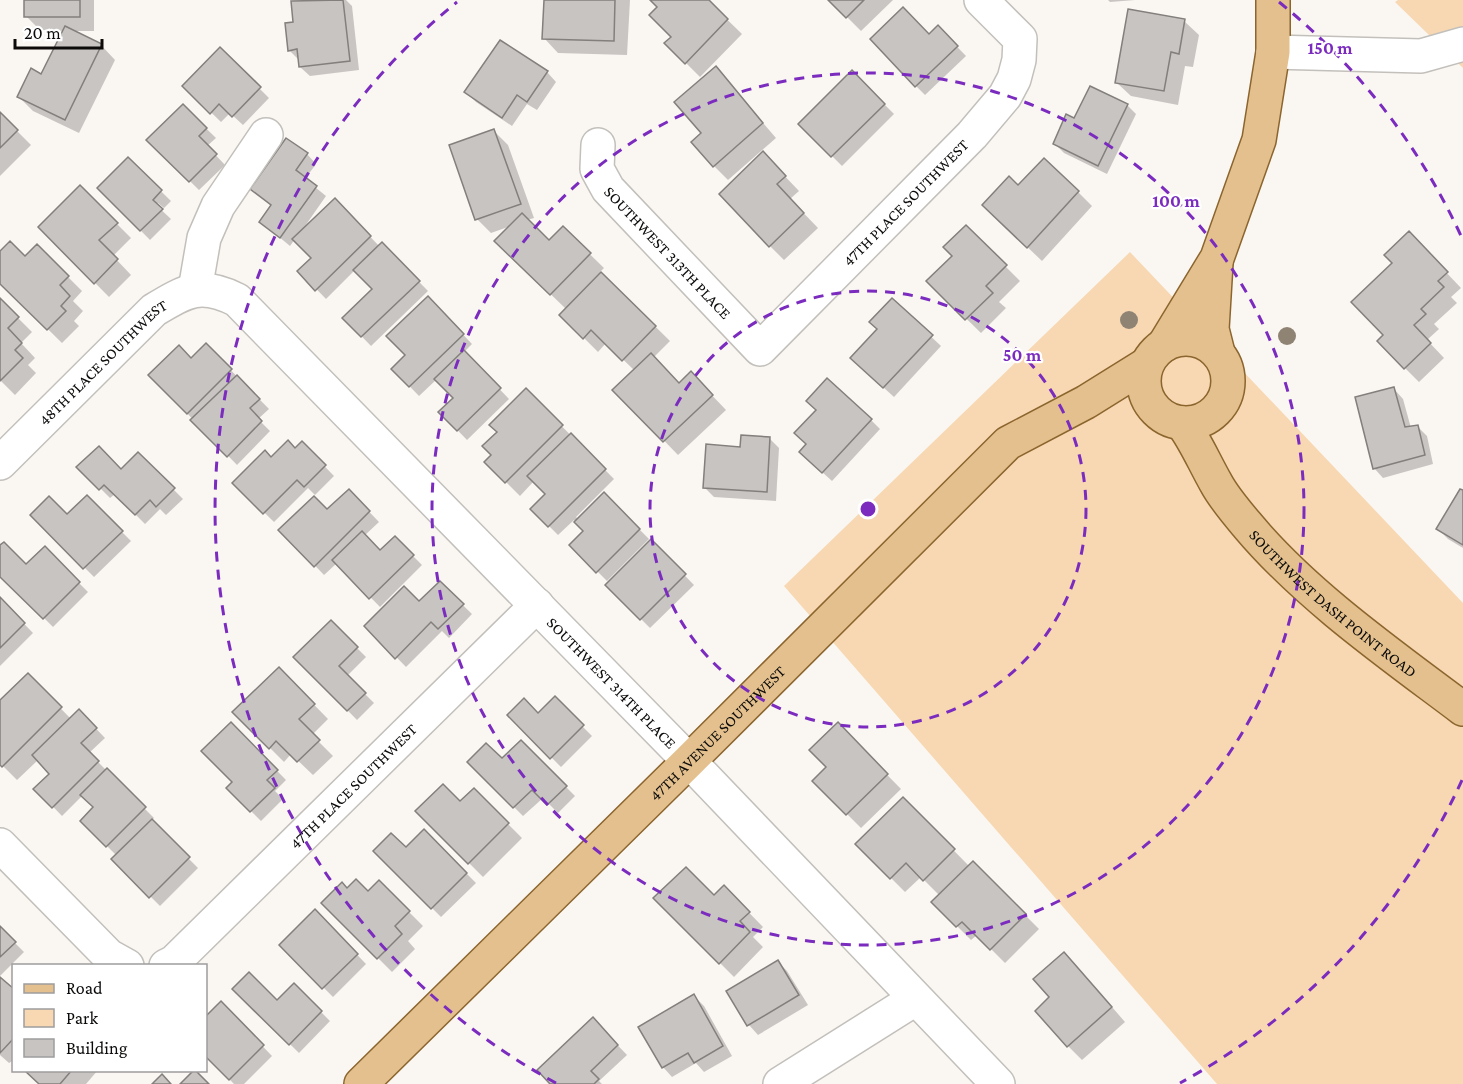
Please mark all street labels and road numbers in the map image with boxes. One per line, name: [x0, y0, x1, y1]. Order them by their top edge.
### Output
street label: 47TH PLACE SOUTHWEST: [840, 136, 972, 269]
street label: SOUTHWEST 313TH PLACE: [601, 183, 735, 322]
street label: 48TH PLACE SOUTHWEST: [35, 296, 170, 429]
street label: SOUTHWEST DASH POINT ROAD: [1246, 526, 1420, 680]
street label: SOUTHWEST 314TH PLACE: [544, 614, 680, 752]
street label: 47TH AVENUE SOUTHWEST: [646, 662, 789, 804]
street label: 47TH PLACE SOUTHWEST: [286, 720, 420, 852]

